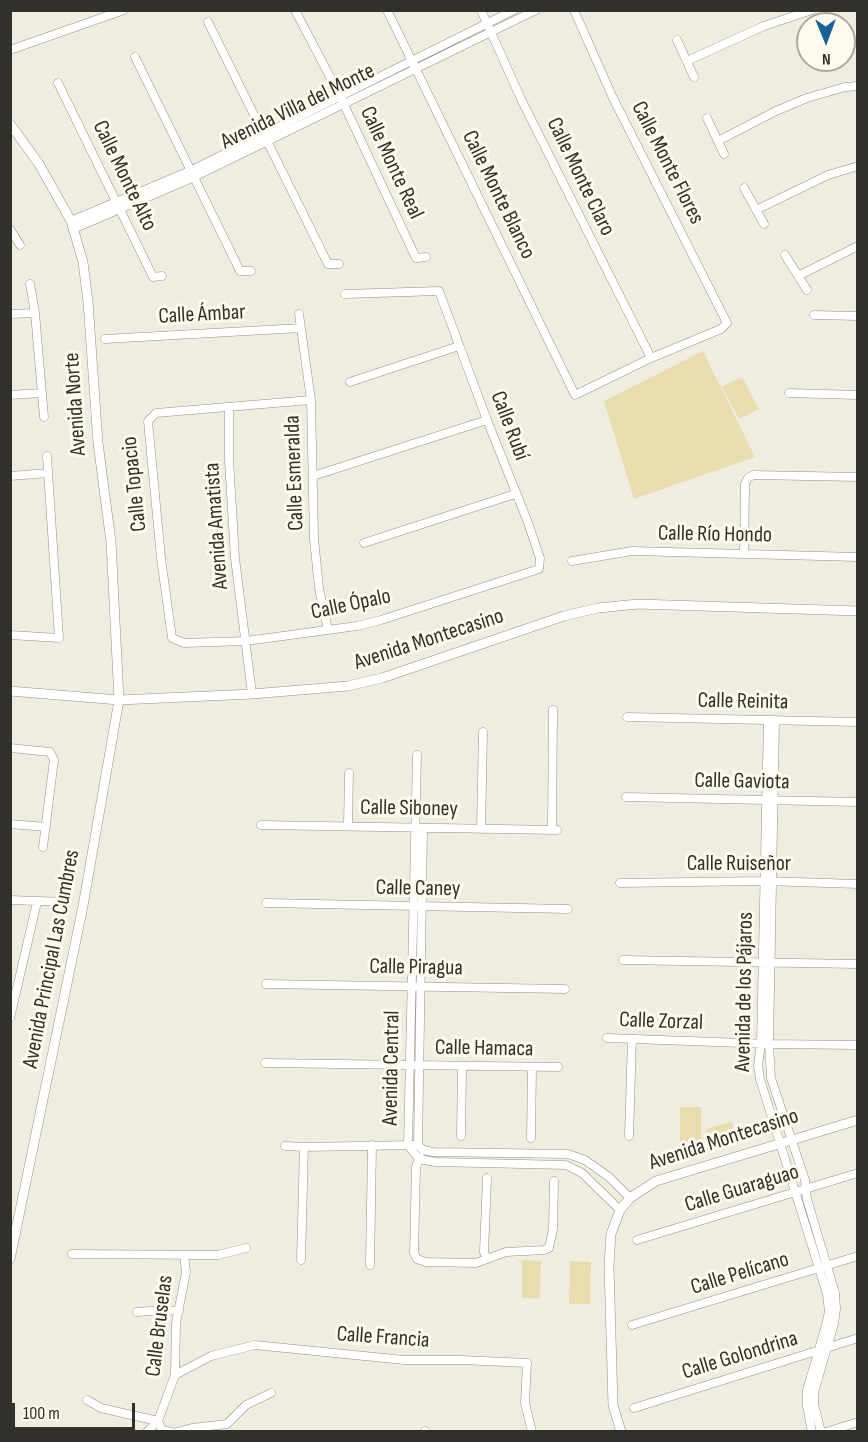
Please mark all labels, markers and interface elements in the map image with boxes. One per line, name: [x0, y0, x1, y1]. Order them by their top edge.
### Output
north arrow: [796, 12, 856, 72]
text: N: [822, 49, 831, 68]
street label: Avenida Villa del Monte: [217, 58, 379, 156]
street label: Calle Monte Flores: [625, 97, 709, 229]
street label: Calle Monte Real: [353, 102, 429, 224]
street label: Calle Monte Claro: [540, 114, 620, 240]
street label: Calle Monte Alto: [86, 117, 162, 235]
street label: Calle Monte Blanco: [456, 127, 540, 263]
street label: Calle Ámbar: [158, 300, 246, 330]
street label: Avenida Norte: [59, 352, 93, 456]
street label: Calle Rubí: [484, 388, 534, 464]
street label: Calle Esmeralda: [280, 415, 310, 531]
street label: Calle Topacio: [117, 435, 153, 533]
street label: Avenida Amatista: [199, 462, 235, 590]
street label: Calle Río Hondo: [658, 521, 772, 549]
street label: Calle Ópalo: [309, 584, 393, 626]
street label: Avenida Montecasino: [351, 603, 507, 677]
street label: Calle Reinita: [697, 688, 789, 716]
street label: Calle Gaviota: [694, 768, 790, 796]
street label: Calle Siboney: [360, 795, 458, 823]
street label: Avenida Principal Las Cumbres: [18, 848, 86, 1070]
street label: Calle Ruiseñor: [687, 851, 791, 877]
street label: Calle Caney: [375, 875, 461, 903]
street label: Avenida de los Pájaros: [730, 912, 760, 1072]
street label: Calle Piragua: [369, 954, 463, 982]
street label: Calle Zorzal: [619, 1007, 703, 1037]
street label: Avenida Central: [378, 1010, 406, 1126]
street label: Calle Hamaca: [435, 1035, 533, 1063]
street label: Avenida Montecasino: [646, 1103, 802, 1177]
street label: Calle Guaraguao: [682, 1159, 802, 1219]
street label: Calle Pelícano: [688, 1247, 792, 1301]
street label: Calle Bruselas: [141, 1274, 179, 1378]
street label: Calle Francia: [336, 1322, 430, 1354]
street label: Calle Golondrina: [679, 1326, 801, 1386]
scale bar: [15, 1391, 138, 1429]
text: 100 m: [23, 1403, 60, 1424]

